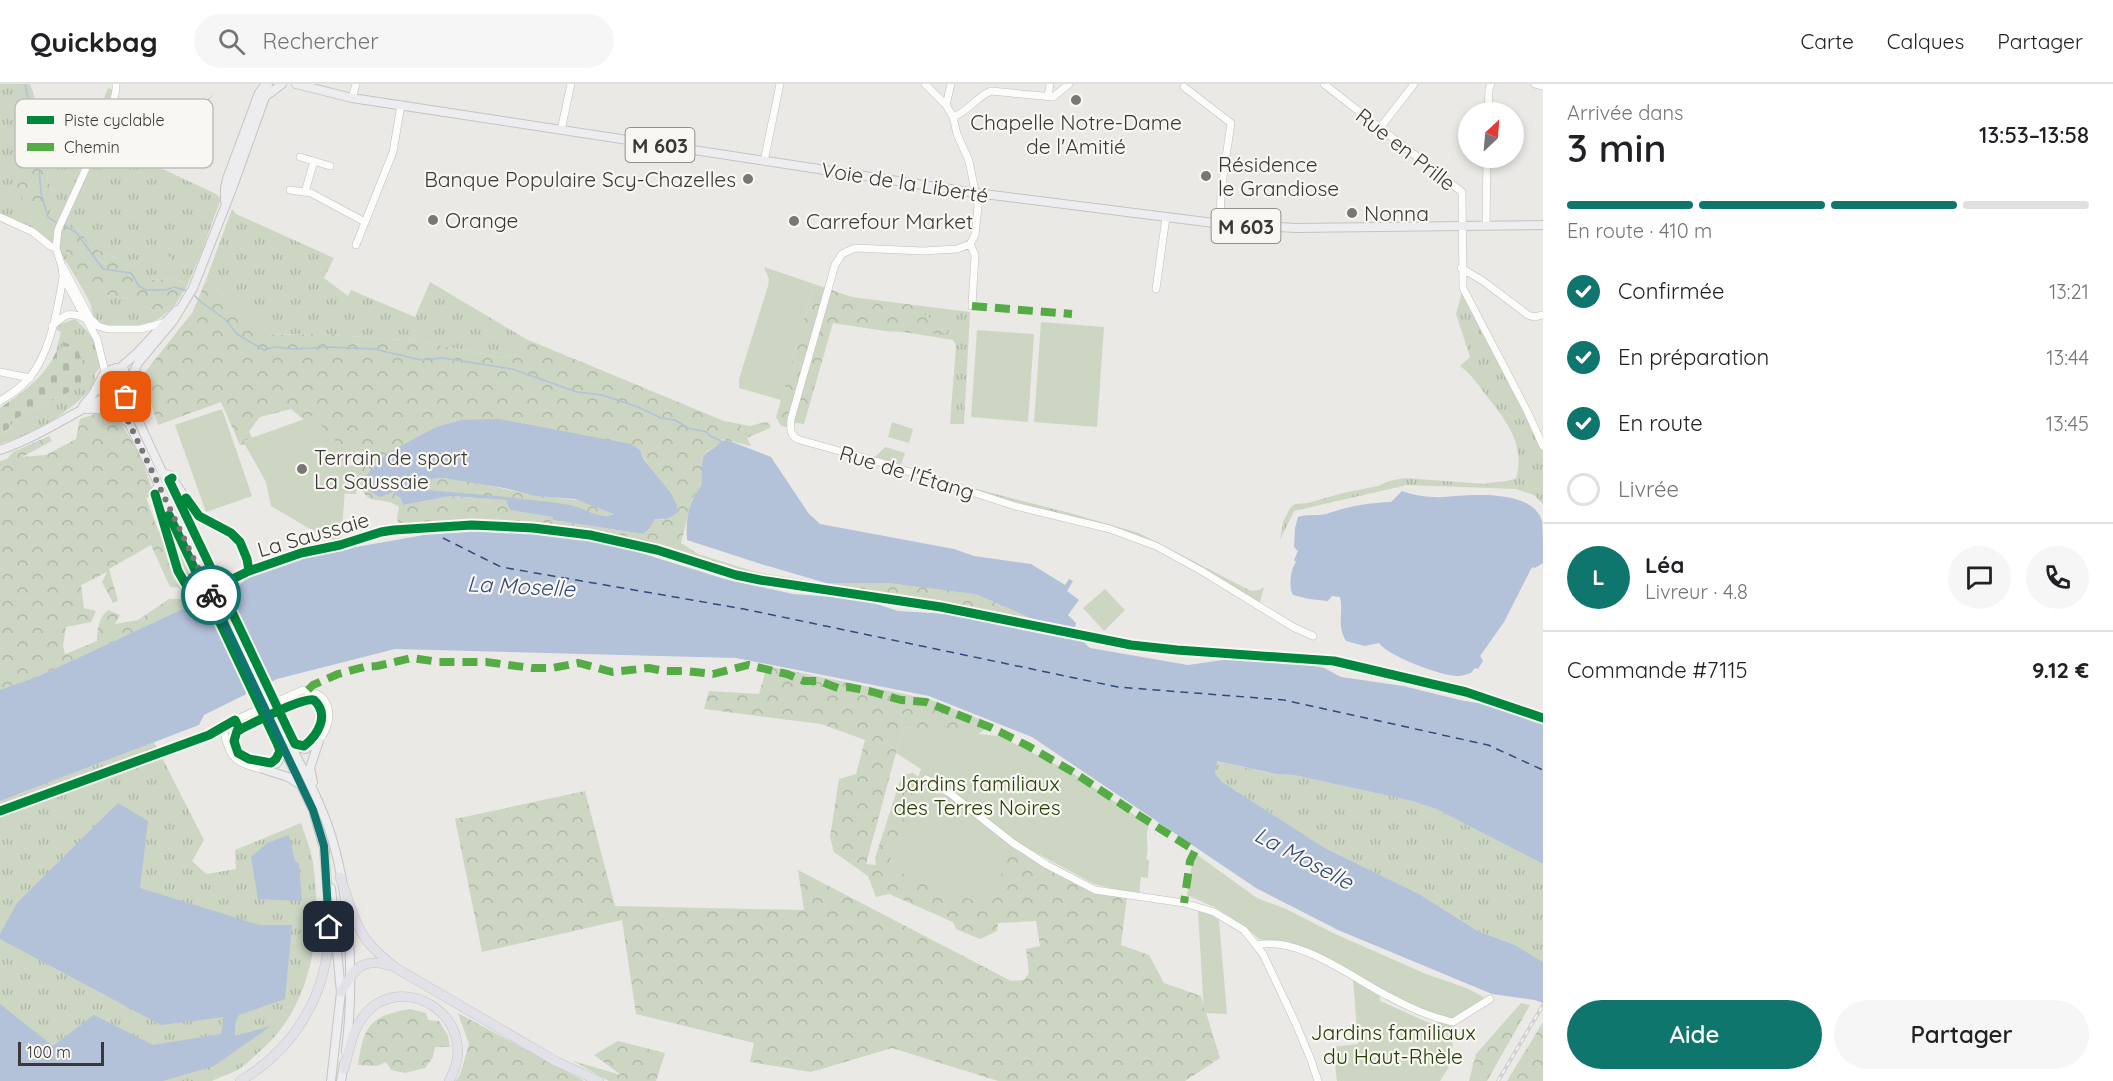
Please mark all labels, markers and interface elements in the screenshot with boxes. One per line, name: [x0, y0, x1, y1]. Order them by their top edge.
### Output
search box: [194, 14, 614, 68]
text: Quickbag: [30, 24, 158, 59]
icon: search: [215, 25, 248, 58]
text: Rechercher: [263, 27, 379, 55]
text: Carte: [1800, 28, 1854, 54]
text: Calques: [1887, 28, 1964, 54]
text: Partager: [1997, 28, 2083, 54]
marker: Chapelle Notre-Dame de l'Amitié: [1069, 93, 1083, 107]
legend: [15, 99, 213, 168]
text: Arrivée dans: [1567, 100, 1683, 125]
street label: Rue en Prille: [1351, 102, 1461, 196]
north arrow: [1458, 102, 1524, 168]
map controls: [1458, 102, 1524, 168]
place label: Chapelle Notre-Dame de l'Amitié: [970, 109, 1182, 159]
text: Piste cyclable: [64, 110, 164, 130]
text: 13:53–13:58: [1979, 121, 2089, 149]
text: 3 min: [1567, 123, 1666, 172]
road number: M 603: [626, 128, 694, 162]
text: Chemin: [64, 137, 120, 157]
place label: Résidence le Grandiose: [1218, 151, 1339, 201]
street label: Voie de la Liberté: [819, 156, 991, 208]
place label: Banque Populaire Scy-Chazelles: [424, 166, 736, 192]
marker: Résidence le Grandiose: [1199, 169, 1213, 183]
marker: Banque Populaire Scy-Chazelles: [741, 172, 755, 186]
place label: Nonna: [1364, 200, 1429, 226]
marker: Nonna: [1345, 206, 1359, 220]
place label: Orange: [445, 207, 518, 233]
place label: Carrefour Market: [806, 208, 973, 234]
road number: M 603: [1212, 209, 1280, 243]
marker: Orange: [426, 213, 440, 227]
marker: Carrefour Market: [787, 214, 801, 228]
text: En route · 410 m: [1567, 218, 1712, 243]
icon: check: [1567, 275, 1600, 308]
text: Confirmée: [1618, 277, 1724, 305]
text: 13:21: [2049, 279, 2089, 304]
icon: check: [1567, 341, 1600, 374]
text: En préparation: [1618, 343, 1769, 371]
text: 13:44: [2046, 345, 2089, 370]
pin: [100, 371, 151, 422]
icon: bag: [109, 380, 142, 413]
icon: check: [1567, 407, 1600, 440]
text: En route: [1618, 409, 1703, 437]
text: 13:45: [2046, 411, 2089, 436]
street label: Rue de l'Étang: [836, 439, 978, 505]
place label: Terrain de sport La Saussaie: [314, 444, 468, 494]
marker: Terrain de sport La Saussaie: [295, 462, 309, 476]
text: Livrée: [1618, 475, 1679, 503]
street label: La Saussaie: [254, 506, 372, 562]
button: chat: [1948, 546, 2011, 609]
button: phone: [2026, 546, 2089, 609]
text: Léa: [1645, 551, 1684, 579]
text: L: [1592, 563, 1605, 591]
courier: [181, 565, 241, 625]
water label: La Moselle: [467, 569, 577, 603]
icon: bike: [195, 579, 228, 612]
text: Livreur · 4.8: [1645, 579, 1748, 604]
text: Commande #7115: [1567, 656, 1748, 684]
text: 9.12 €: [2032, 656, 2089, 684]
park label: Jardins familiaux des Terres Noires: [893, 770, 1061, 820]
water label: La Moselle: [1250, 820, 1359, 896]
pin: [303, 901, 354, 952]
icon: home: [312, 910, 345, 943]
button: Aide: [1567, 1000, 1822, 1069]
button: Partager: [1834, 1000, 2089, 1069]
park label: Jardins familiaux du Haut-Rhèle: [1310, 1019, 1476, 1069]
scale bar: [18, 1039, 104, 1066]
text: 100 m: [27, 1042, 71, 1062]

